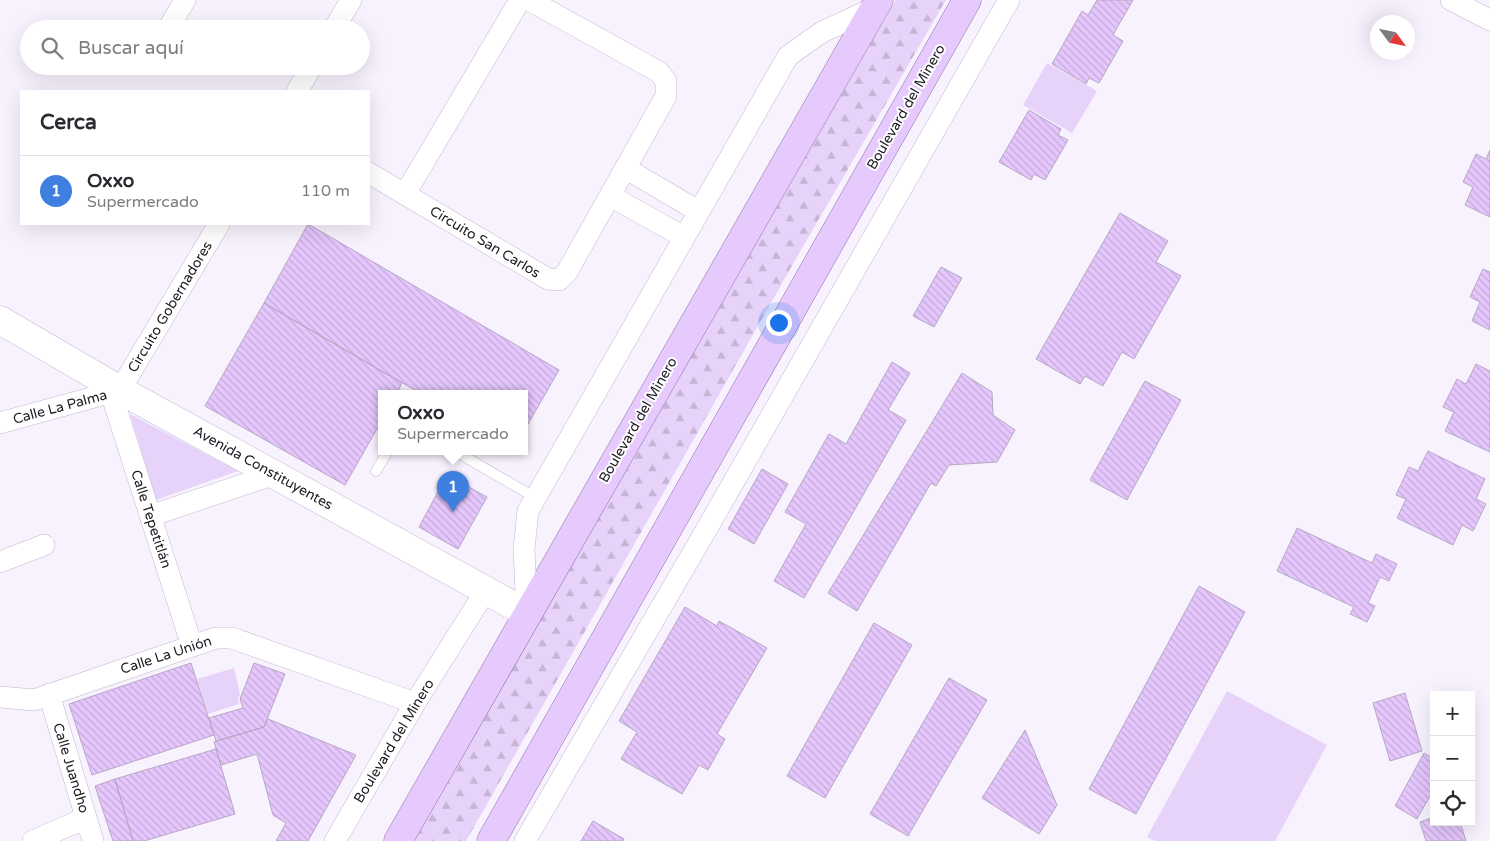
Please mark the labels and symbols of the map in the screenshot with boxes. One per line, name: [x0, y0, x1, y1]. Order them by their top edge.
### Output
north arrow: [1370, 15, 1415, 60]
street label: Boulevard del Minero: [863, 41, 949, 173]
street label: Circuito San Carlos: [427, 202, 543, 282]
street label: Circuito Gobernadores: [124, 238, 216, 376]
your location: [766, 310, 792, 336]
street label: Boulevard del Minero: [595, 354, 681, 486]
street label: Calle La Palma: [11, 386, 109, 428]
street label: Avenida Constituyentes: [190, 422, 336, 514]
street label: Calle Tepetitlán: [127, 468, 175, 570]
pin: 1: [437, 471, 469, 512]
street label: Calle La Unión: [118, 632, 214, 678]
street label: Boulevard del Minero: [350, 676, 438, 806]
street label: Calle Juandho: [49, 721, 93, 815]

